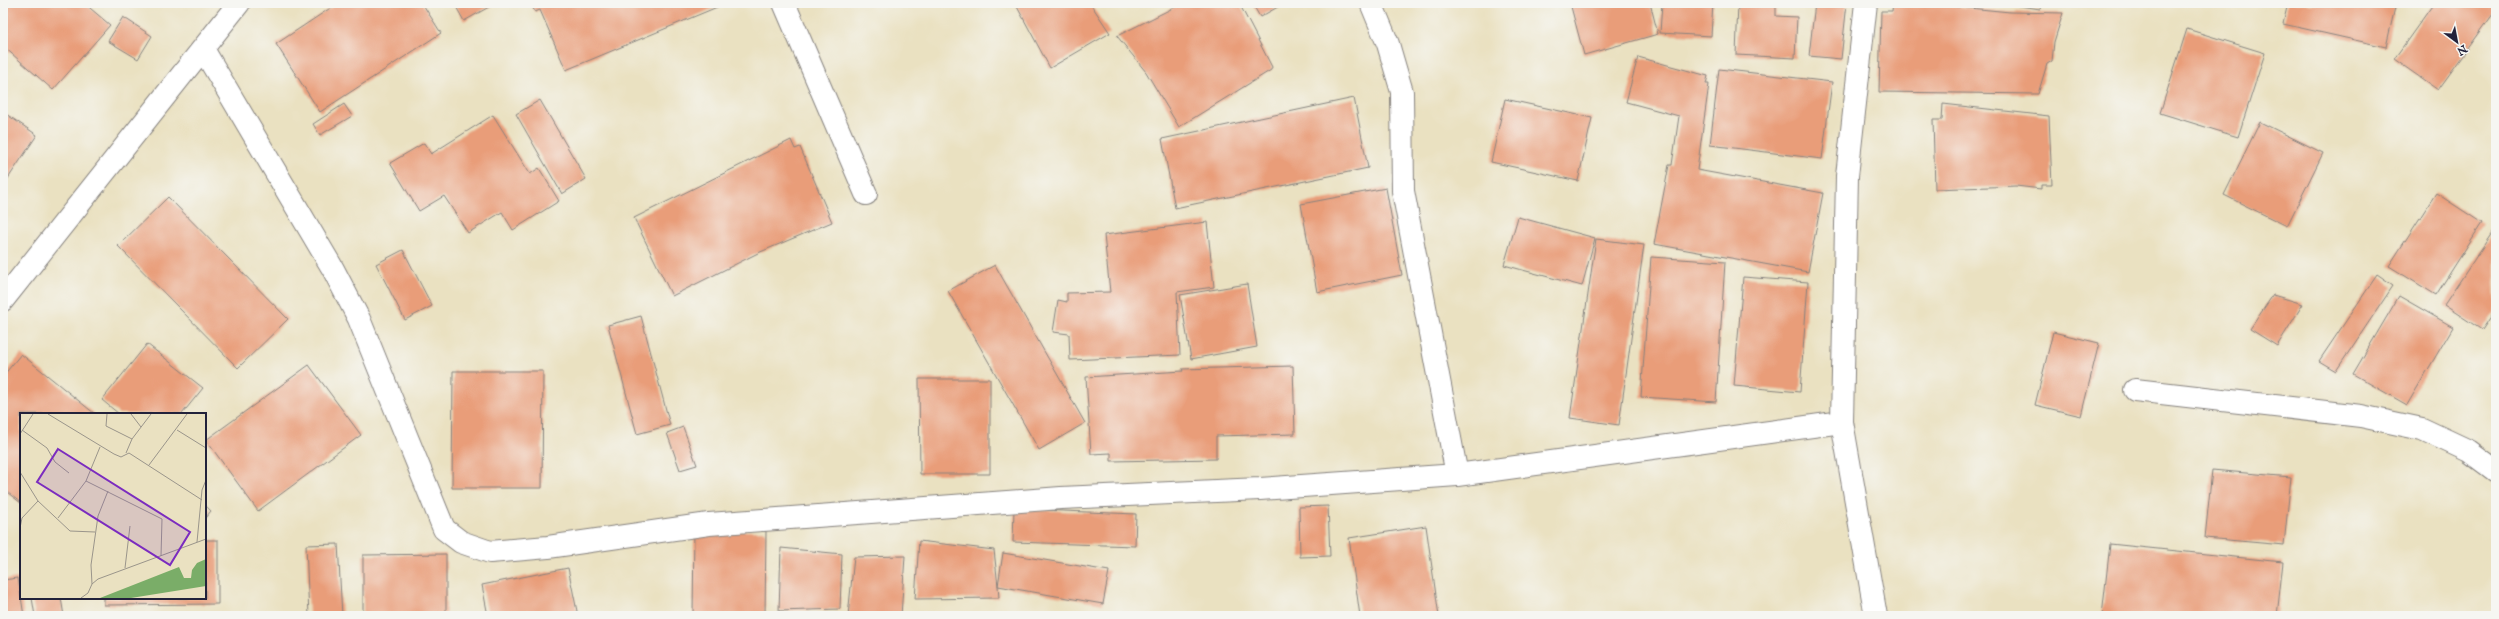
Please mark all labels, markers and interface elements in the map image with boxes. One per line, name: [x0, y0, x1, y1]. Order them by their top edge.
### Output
north arrow: [2437, 22, 2477, 62]
text: N: [2454, 41, 2470, 58]
inset map: [20, 413, 206, 599]

